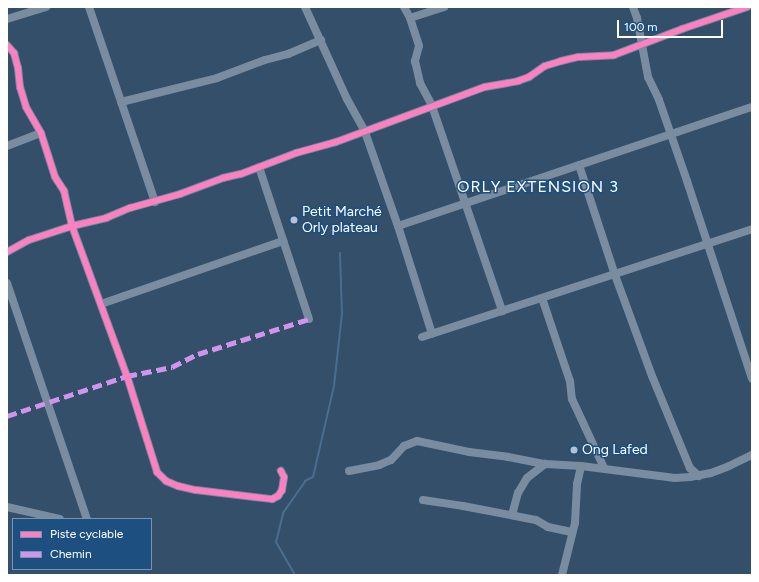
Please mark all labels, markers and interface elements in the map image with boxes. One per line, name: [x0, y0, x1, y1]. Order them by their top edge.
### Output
scale bar: [619, 12, 725, 38]
text: 100 m: [624, 20, 658, 34]
district label: ORLY EXTENSION 3: [457, 177, 619, 197]
place label: Petit Marché Orly plateau: [302, 204, 382, 236]
marker: Petit Marché Orly plateau: [289, 215, 299, 225]
place label: Ong Lafed: [582, 442, 648, 458]
marker: Ong Lafed: [569, 445, 579, 455]
legend: [12, 518, 152, 570]
text: Piste cyclable: [50, 527, 123, 541]
text: Chemin: [50, 547, 92, 561]

